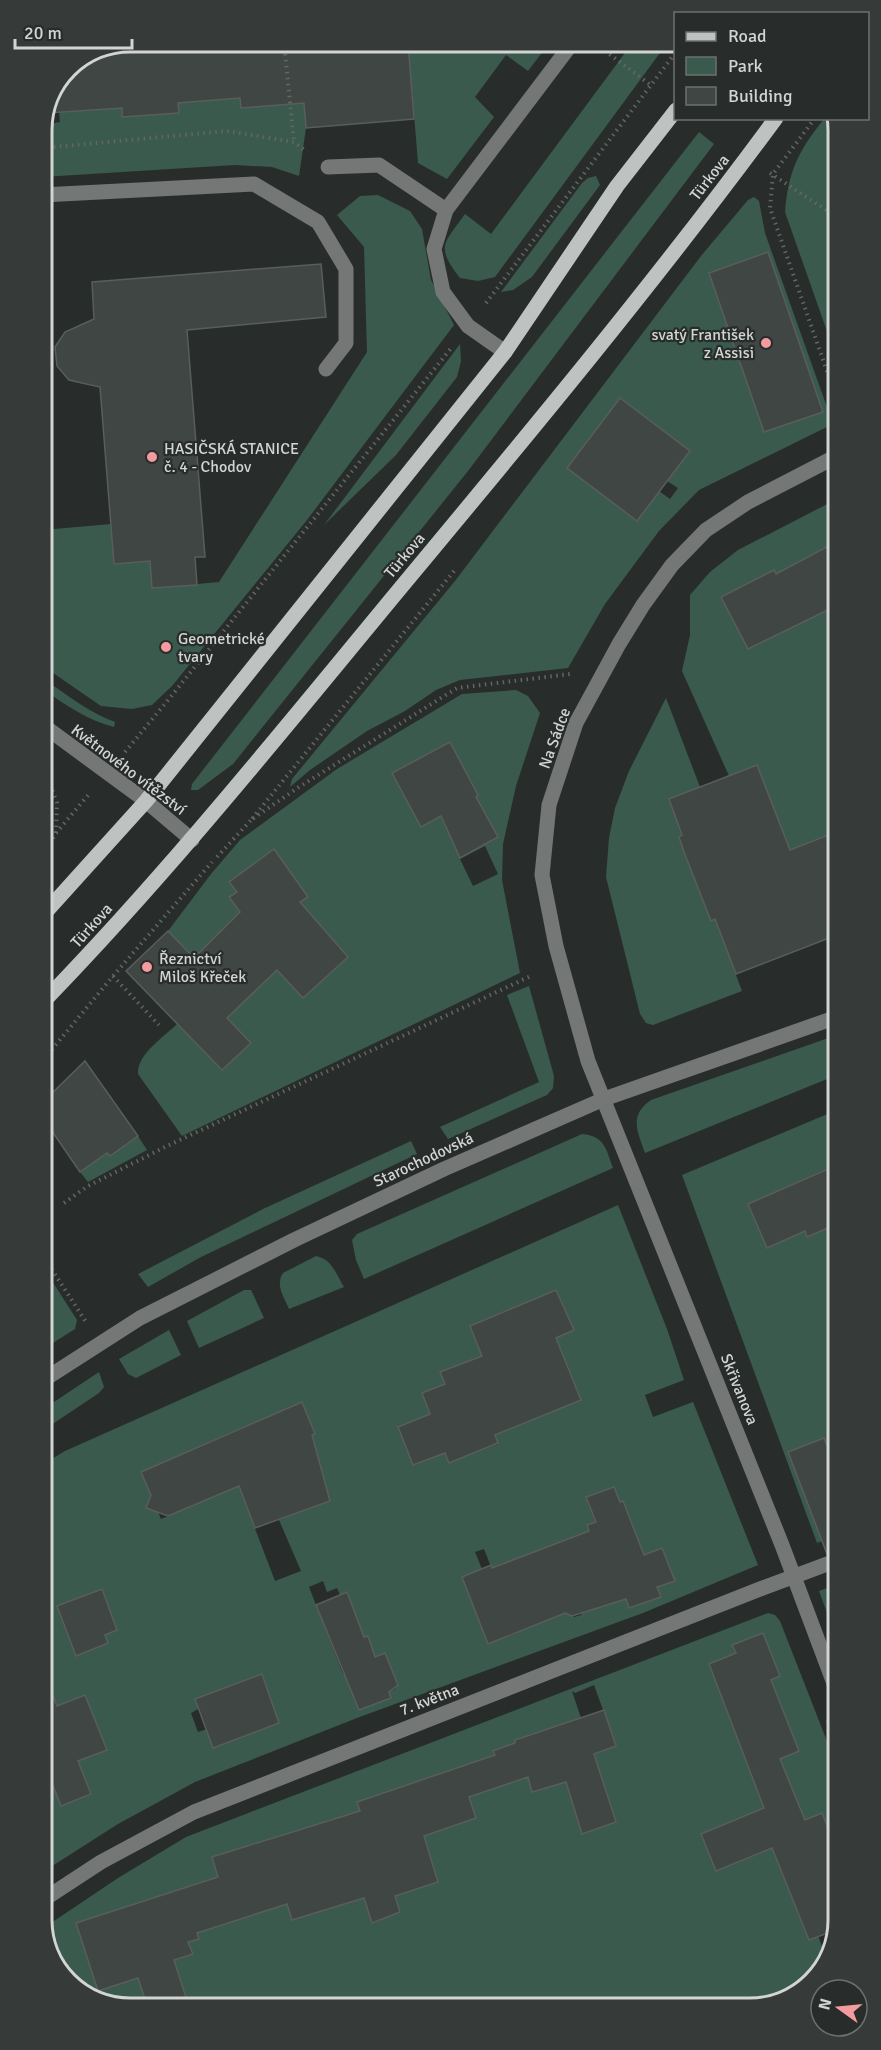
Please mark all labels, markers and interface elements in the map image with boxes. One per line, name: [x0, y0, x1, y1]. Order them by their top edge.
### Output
scale bar: [15, 12, 132, 50]
legend: [674, 12, 869, 120]
text: 20 m: [24, 22, 62, 44]
text: Road: [728, 25, 767, 47]
text: Park: [728, 55, 763, 77]
text: Building: [728, 85, 792, 107]
street label: Türkova: [686, 151, 734, 205]
place label: svatý František z Assisi: [651, 325, 754, 363]
marker: svatý František z Assisi: [759, 336, 773, 350]
place label: HASIČSKÁ STANICE č. 4 - Chodov: [164, 439, 299, 477]
marker: HASIČSKÁ STANICE č. 4 - Chodov: [145, 450, 159, 464]
street label: Türkova: [380, 529, 429, 582]
place label: Geometrické tvary: [178, 629, 265, 667]
marker: Geometrické tvary: [159, 640, 173, 654]
street label: Na Sádce: [535, 705, 575, 772]
street label: Květnového vítězství: [67, 720, 190, 820]
street label: Türkova: [67, 899, 117, 952]
place label: Řeznictví Miloš Křeček: [159, 949, 246, 987]
marker: Řeznictví Miloš Křeček: [140, 960, 154, 974]
street label: Starochodovská: [370, 1128, 477, 1192]
street label: Skřivanova: [716, 1351, 762, 1428]
street label: 7. května: [397, 1680, 462, 1720]
north arrow: [809, 1978, 869, 2038]
text: N: [814, 1996, 837, 2012]

